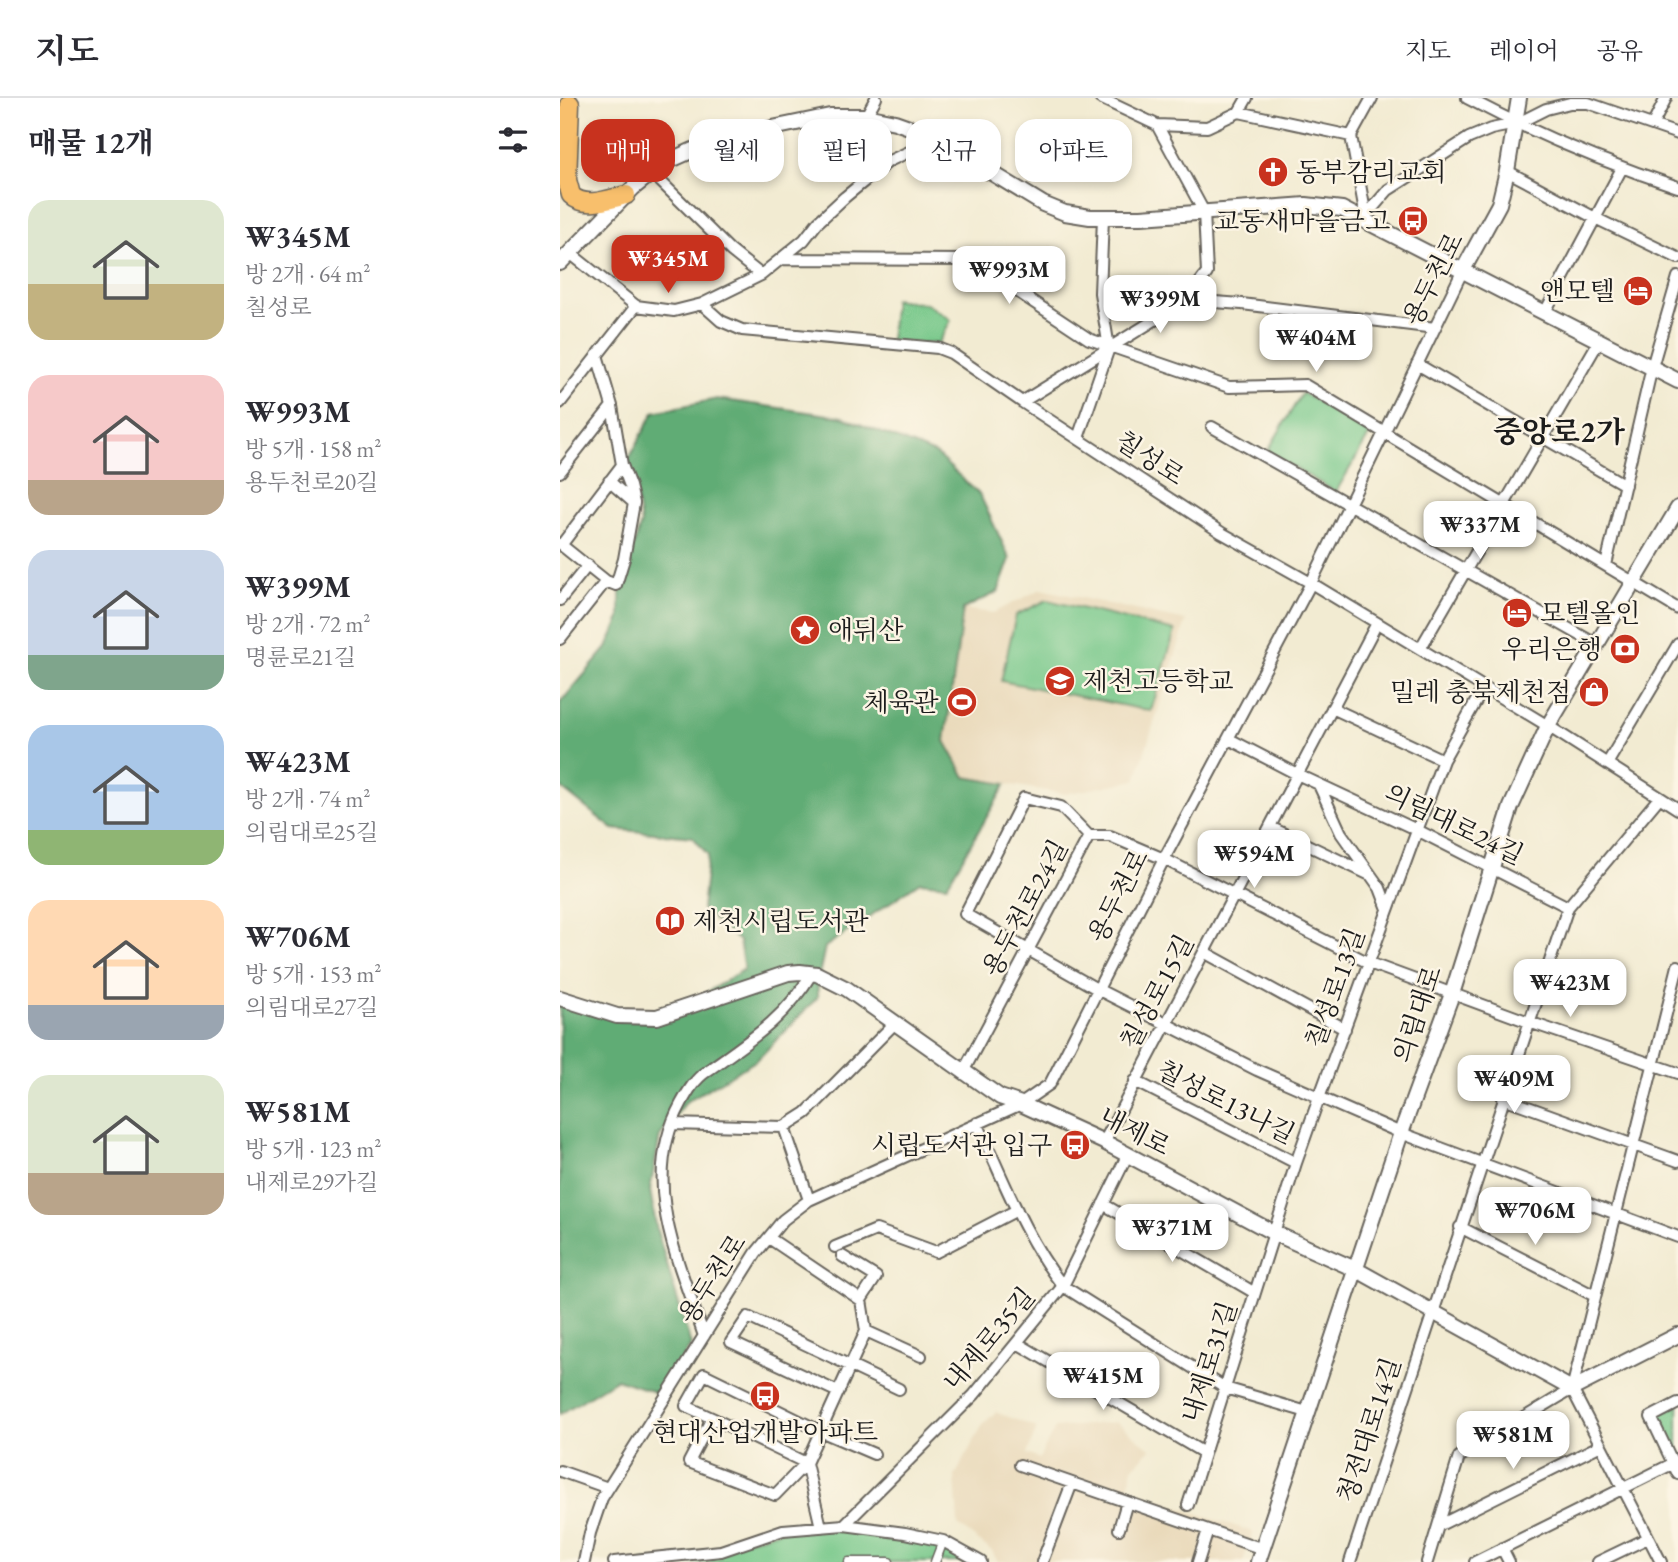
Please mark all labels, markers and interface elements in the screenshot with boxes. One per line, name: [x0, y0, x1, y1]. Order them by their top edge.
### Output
text: 지도: [35, 29, 99, 72]
text: 지도: [1405, 35, 1451, 66]
text: 레이어: [1489, 35, 1559, 66]
text: 공유: [1597, 35, 1643, 66]
chip: 매매: [581, 119, 675, 182]
chip: 월세: [689, 119, 784, 182]
chip: 필터: [798, 119, 892, 182]
chip: 신규: [906, 119, 1001, 182]
chip: 아파트: [1015, 119, 1132, 182]
icon: filters: [494, 121, 532, 159]
text: 매물 12개: [28, 123, 154, 162]
church icon: 동부감리교회: [1256, 155, 1290, 189]
place label: 동부감리교회: [1296, 155, 1447, 189]
place label: 교동새마을금고: [1214, 204, 1390, 238]
bus stop icon: 교동새마을금고: [1396, 204, 1430, 238]
text: ₩345M: [245, 217, 351, 256]
street label: 용두천로: [1395, 227, 1471, 331]
icon: home: [84, 228, 168, 312]
pin: ₩345M: [619, 236, 717, 295]
text: ₩345M: [627, 243, 709, 273]
pin: ₩993M: [960, 246, 1058, 306]
text: ₩993M: [968, 254, 1050, 284]
text: 방 2개 · 64 m²: [245, 259, 370, 289]
place label: 앤모텔: [1540, 274, 1615, 308]
hotel icon: 앤모텔: [1621, 274, 1655, 308]
pin: ₩399M: [1111, 275, 1209, 335]
text: ₩399M: [1119, 283, 1201, 313]
text: 칠성로: [245, 292, 312, 322]
pin: ₩404M: [1267, 314, 1365, 374]
text: ₩404M: [1275, 322, 1357, 352]
text: ₩993M: [245, 392, 351, 431]
icon: home: [84, 403, 168, 487]
district label: 중앙로2가: [1493, 412, 1625, 451]
street label: 칠성로: [1109, 423, 1191, 493]
text: 방 5개 · 158 m²: [245, 434, 381, 464]
text: 용두천로20길: [245, 467, 378, 497]
pin: ₩337M: [1431, 502, 1529, 561]
text: ₩337M: [1439, 509, 1521, 539]
text: ₩399M: [245, 567, 351, 606]
icon: home: [84, 578, 168, 662]
hotel icon: 모텔올인: [1500, 596, 1534, 630]
place label: 모텔올인: [1540, 596, 1640, 630]
text: 방 2개 · 72 m²: [245, 609, 370, 639]
place icon: 애뒤산: [788, 613, 822, 647]
place label: 애뒤산: [828, 613, 904, 647]
place label: 우리은행: [1502, 632, 1602, 666]
bank icon: 우리은행: [1608, 632, 1642, 666]
text: 명륜로21길: [245, 642, 356, 672]
school or university icon: 제천고등학교: [1043, 664, 1077, 698]
place label: 제천고등학교: [1083, 664, 1234, 698]
place label: 밀레 충북제천점: [1390, 675, 1571, 709]
shop icon: 밀레 충북제천점: [1577, 675, 1611, 709]
place label: 체육관: [864, 685, 939, 719]
sports icon: 체육관: [945, 685, 979, 719]
text: ₩423M: [245, 742, 351, 781]
icon: home: [84, 753, 168, 837]
street label: 의림대로24길: [1379, 776, 1529, 872]
text: 방 2개 · 74 m²: [245, 784, 370, 814]
text: 의림대로25길: [245, 817, 378, 847]
pin: ₩594M: [1205, 830, 1303, 890]
street label: 용두천로24길: [975, 834, 1075, 982]
text: ₩594M: [1213, 838, 1295, 868]
street label: 용두천로: [1080, 844, 1156, 948]
library icon: 제천시립도서관: [653, 904, 687, 938]
place label: 제천시립도서관: [693, 904, 869, 938]
text: ₩706M: [245, 917, 351, 956]
street label: 칠성로13길: [1298, 923, 1372, 1053]
icon: home: [84, 928, 168, 1012]
street label: 칠성로15길: [1113, 929, 1201, 1055]
text: 방 5개 · 153 m²: [245, 959, 381, 989]
pin: ₩423M: [1521, 960, 1619, 1019]
street label: 의림대로: [1385, 961, 1449, 1067]
text: ₩423M: [1529, 967, 1611, 997]
text: 의림대로27길: [245, 992, 378, 1022]
street label: 칠성로13나길: [1151, 1053, 1301, 1151]
pin: ₩409M: [1465, 1056, 1563, 1115]
text: ₩409M: [1473, 1063, 1555, 1093]
text: ₩581M: [245, 1092, 351, 1131]
street label: 내제로: [1094, 1099, 1176, 1163]
icon: home: [84, 1103, 168, 1187]
place label: 시립도서관 입구: [871, 1128, 1052, 1162]
bus stop icon: 시립도서관 입구: [1058, 1128, 1092, 1162]
text: 방 5개 · 123 m²: [245, 1134, 381, 1164]
text: 내제로29가길: [245, 1167, 378, 1197]
pin: ₩706M: [1486, 1188, 1584, 1247]
text: ₩706M: [1494, 1195, 1576, 1225]
pin: ₩371M: [1123, 1204, 1221, 1264]
text: ₩371M: [1131, 1212, 1213, 1242]
street label: 용두천로: [670, 1228, 754, 1330]
street label: 내제로35길: [936, 1280, 1042, 1398]
street label: 내제로31길: [1173, 1297, 1245, 1427]
pin: ₩415M: [1054, 1352, 1152, 1412]
street label: 청전대로14길: [1330, 1353, 1408, 1507]
text: ₩415M: [1062, 1360, 1144, 1390]
bus stop icon: 현대산업개발아파트: [748, 1379, 782, 1413]
pin: ₩581M: [1464, 1412, 1562, 1471]
place label: 현대산업개발아파트: [652, 1415, 878, 1449]
text: ₩581M: [1472, 1419, 1554, 1449]

